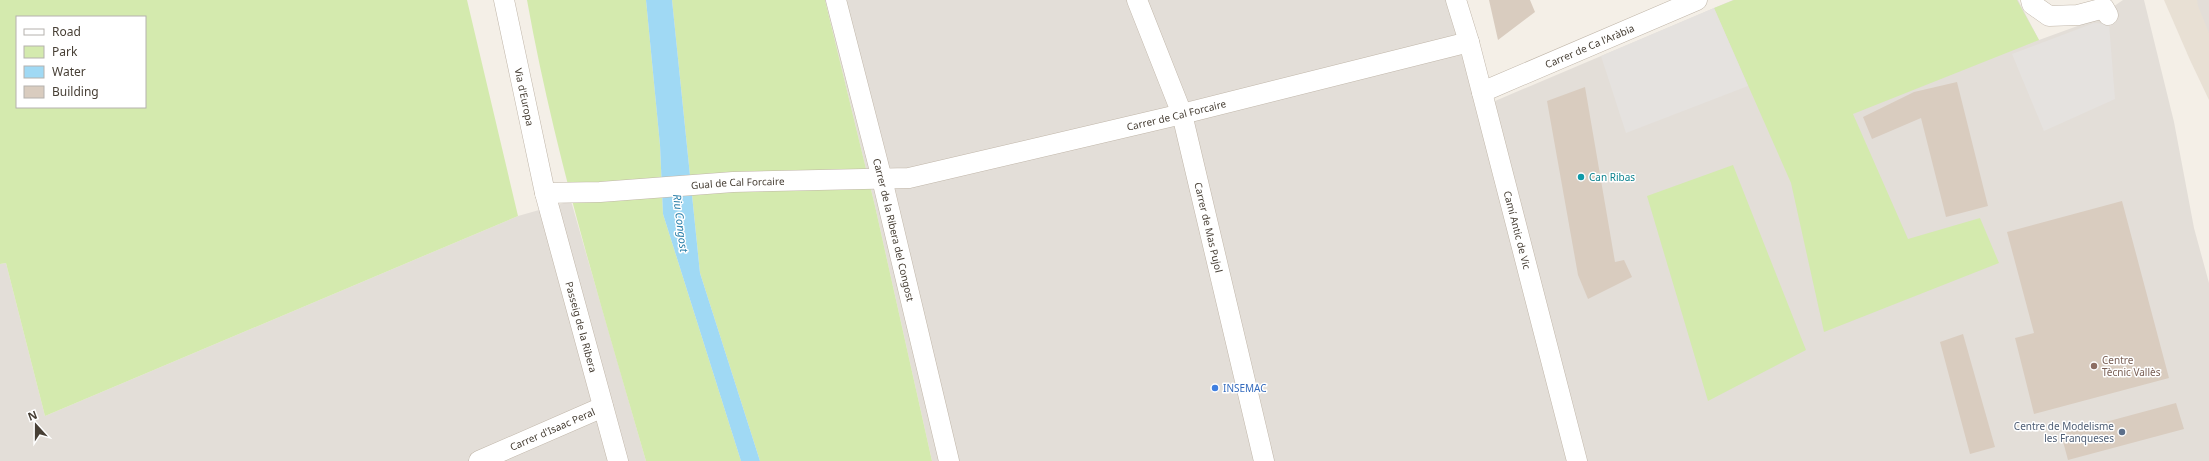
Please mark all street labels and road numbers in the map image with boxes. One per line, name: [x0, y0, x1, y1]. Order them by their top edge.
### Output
street label: Carrer de Ca l'Aràbia: [1543, 21, 1636, 71]
street label: Via d'Europa: [512, 67, 538, 127]
street label: Carrer de Cal Forcaire: [1125, 96, 1228, 134]
street label: Carrer de la Ribera del Congost: [870, 157, 918, 303]
street label: Gual de Cal Forcaire: [690, 174, 785, 192]
street label: Carrer de Mas Pujol: [1191, 181, 1226, 274]
street label: Camí Antic de Vic: [1501, 189, 1534, 271]
street label: Passeig de la Ribera: [562, 280, 601, 374]
street label: Carrer d'Isaac Peral: [508, 404, 597, 454]

